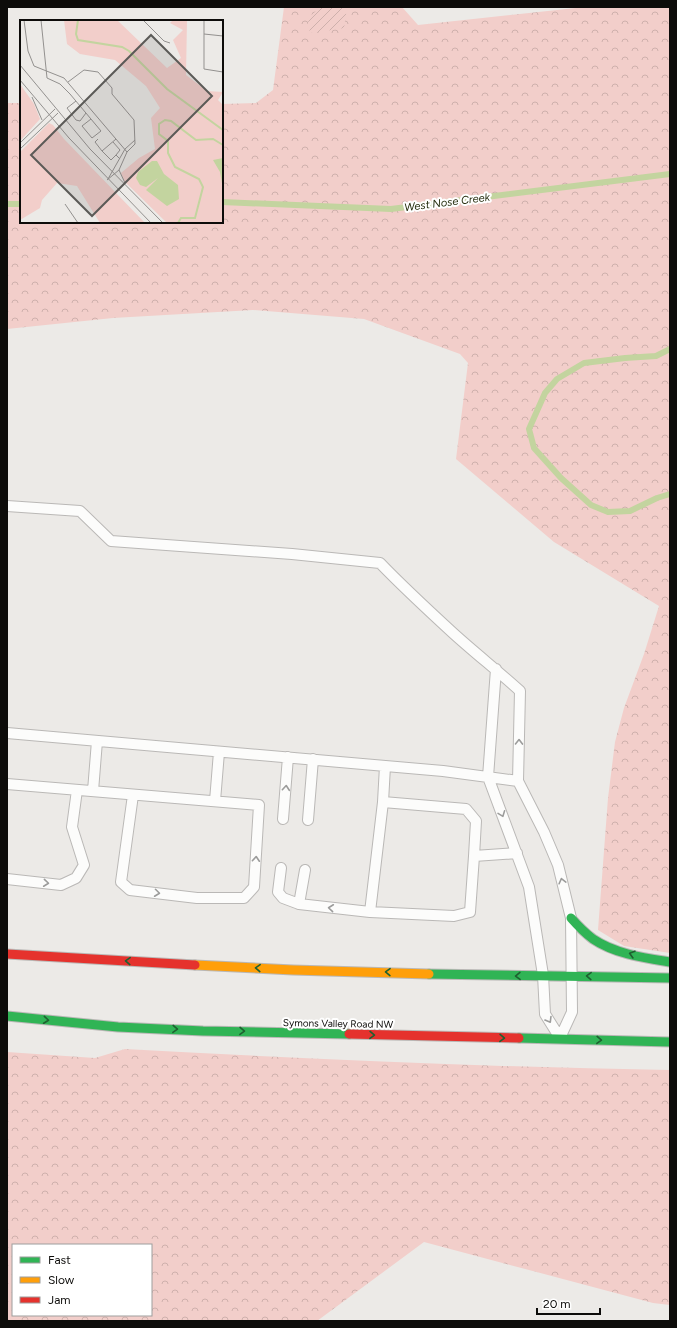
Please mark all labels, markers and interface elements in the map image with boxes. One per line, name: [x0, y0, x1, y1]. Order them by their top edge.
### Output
inset map: [20, 20, 223, 223]
water label: West Nose Creek: [404, 191, 491, 214]
one-way arrow: [515, 739, 524, 745]
one-way arrow: [281, 785, 290, 791]
one-way arrow: [498, 810, 506, 817]
one-way arrow: [251, 856, 260, 862]
one-way arrow: [558, 877, 566, 884]
one-way arrow: [43, 879, 49, 888]
one-way arrow: [154, 888, 161, 897]
one-way arrow: [328, 903, 334, 912]
one-way arrow: [629, 950, 636, 959]
one-way arrow: [125, 957, 131, 966]
one-way arrow: [255, 964, 261, 973]
one-way arrow: [385, 968, 391, 977]
one-way arrow: [515, 972, 521, 980]
one-way arrow: [586, 972, 592, 980]
one-way arrow: [43, 1015, 49, 1024]
street label: Symons Valley Road NW: [283, 1016, 394, 1031]
one-way arrow: [544, 1016, 552, 1023]
one-way arrow: [172, 1025, 178, 1034]
one-way arrow: [239, 1027, 245, 1036]
one-way arrow: [369, 1030, 375, 1039]
one-way arrow: [499, 1034, 505, 1042]
one-way arrow: [596, 1035, 602, 1044]
legend: [12, 1244, 152, 1316]
text: Fast: [48, 1253, 71, 1267]
text: Slow: [48, 1273, 75, 1287]
scale bar: [537, 1290, 600, 1316]
text: Jam: [48, 1293, 71, 1307]
text: 20 m: [543, 1297, 571, 1311]

